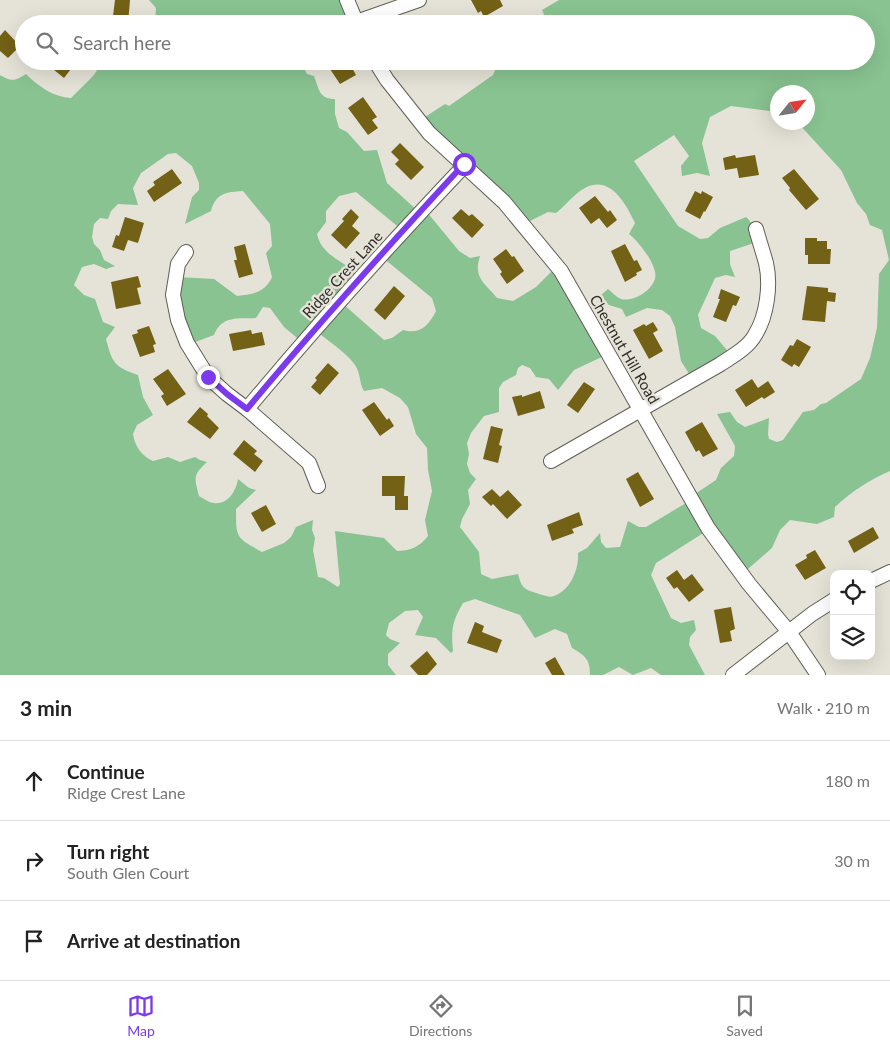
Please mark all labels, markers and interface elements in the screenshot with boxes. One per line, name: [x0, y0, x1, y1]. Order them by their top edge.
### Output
search box: [15, 15, 875, 70]
icon: search: [33, 29, 61, 57]
text: Search here: [73, 31, 171, 54]
north arrow: [770, 85, 815, 130]
route start: [453, 153, 476, 176]
street label: Ridge Crest Lane: [298, 227, 386, 321]
street label: Chestnut Hill Road: [586, 291, 664, 407]
route end: [197, 366, 220, 389]
map controls: [830, 570, 875, 660]
button: locate: [830, 570, 875, 615]
button: layers: [830, 615, 875, 660]
text: 3 min: [20, 695, 72, 720]
text: Walk · 210 m: [777, 698, 870, 717]
text: Continue: [67, 760, 145, 783]
icon: ahead: [20, 767, 48, 795]
text: 180 m: [825, 771, 870, 790]
text: Ridge Crest Lane: [67, 783, 185, 802]
text: Turn right: [67, 840, 149, 863]
icon: right: [20, 847, 48, 875]
text: 30 m: [834, 851, 870, 870]
text: South Glen Court: [67, 863, 189, 882]
icon: arrive: [20, 927, 48, 955]
text: Arrive at destination: [67, 929, 240, 952]
tab: Map: [127, 992, 155, 1039]
tab: Directions: [409, 992, 472, 1039]
tab: Saved: [726, 992, 763, 1039]

